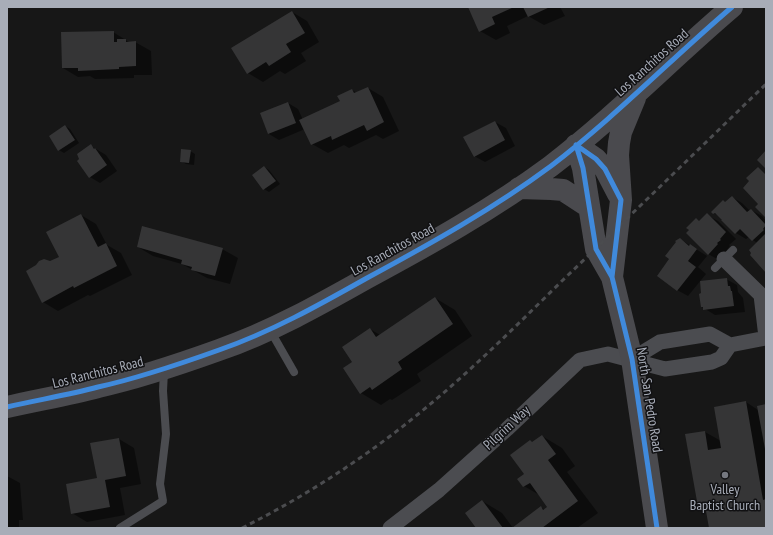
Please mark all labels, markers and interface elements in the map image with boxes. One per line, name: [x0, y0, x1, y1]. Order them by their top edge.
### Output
street label: Los Ranchitos Road: [612, 26, 692, 100]
street label: Los Ranchitos Road: [348, 220, 438, 280]
street label: North San Pedro Road: [632, 346, 666, 454]
street label: Los Ranchitos Road: [51, 354, 145, 392]
street label: Pilgrim Way: [480, 402, 534, 454]
marker: Valley Baptist Church: [720, 470, 730, 480]
place label: Valley Baptist Church: [690, 482, 760, 514]

